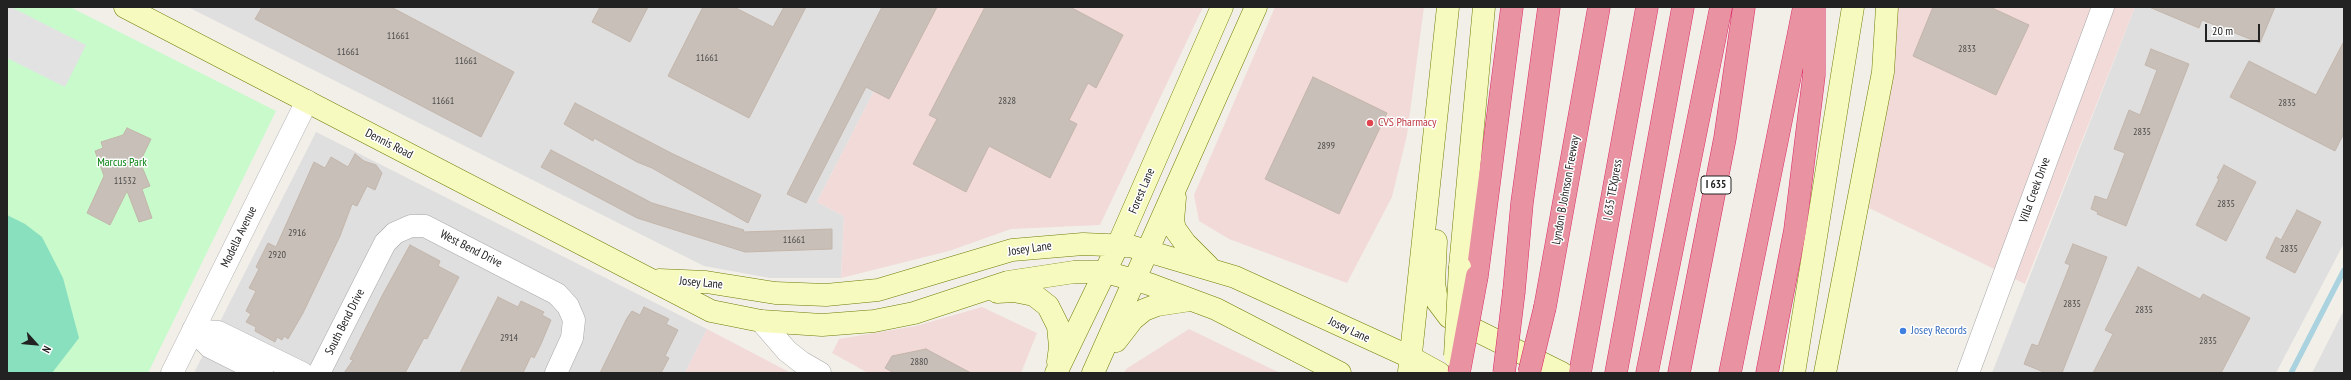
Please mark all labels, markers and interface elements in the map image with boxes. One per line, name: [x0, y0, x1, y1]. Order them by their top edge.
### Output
scale bar: [2207, 16, 2262, 42]
text: 20 m: [2212, 23, 2233, 38]
house number: 11661: [387, 30, 409, 42]
house number: 2833: [1958, 43, 1976, 55]
house number: 11661: [337, 46, 359, 58]
house number: 11661: [696, 52, 718, 64]
house number: 11661: [455, 55, 477, 67]
house number: 11661: [432, 95, 454, 107]
house number: 2828: [998, 95, 1016, 107]
house number: 2835: [2278, 97, 2296, 109]
place label: CVS Pharmacy: [1378, 116, 1436, 130]
marker: CVS Pharmacy: [1365, 118, 1375, 128]
street label: Dennis Road: [363, 126, 415, 162]
house number: 2835: [2133, 126, 2151, 138]
street label: Lyndon B Johnson Freeway: [1549, 134, 1583, 246]
house number: 2899: [1317, 140, 1335, 152]
street label: Villa Creek Drive: [2017, 155, 2053, 225]
park label: Marcus Park: [97, 156, 147, 170]
street label: I 635 TEXpress: [1601, 158, 1625, 222]
street label: Forest Lane: [1126, 166, 1158, 216]
house number: 11532: [114, 175, 136, 187]
road number: I 635: [1701, 176, 1731, 194]
house number: 2835: [2217, 198, 2235, 210]
street label: Modella Avenue: [218, 204, 260, 270]
house number: 2916: [288, 227, 306, 239]
street label: West Bend Drive: [437, 227, 505, 271]
house number: 11661: [783, 234, 805, 246]
street label: Josey Lane: [1007, 239, 1053, 259]
house number: 2835: [2280, 243, 2298, 255]
house number: 2920: [268, 249, 286, 261]
street label: Josey Lane: [679, 274, 723, 292]
street label: South Bend Drive: [322, 287, 368, 357]
house number: 2835: [2063, 298, 2081, 310]
house number: 2835: [2135, 304, 2153, 316]
street label: Josey Lane: [1326, 314, 1372, 346]
north arrow: [16, 324, 56, 364]
place label: Josey Records: [1911, 324, 1967, 338]
marker: Josey Records: [1898, 326, 1908, 336]
house number: 2914: [500, 332, 518, 344]
house number: 2835: [2199, 335, 2217, 347]
text: N: [39, 344, 54, 355]
house number: 2880: [910, 356, 928, 368]

